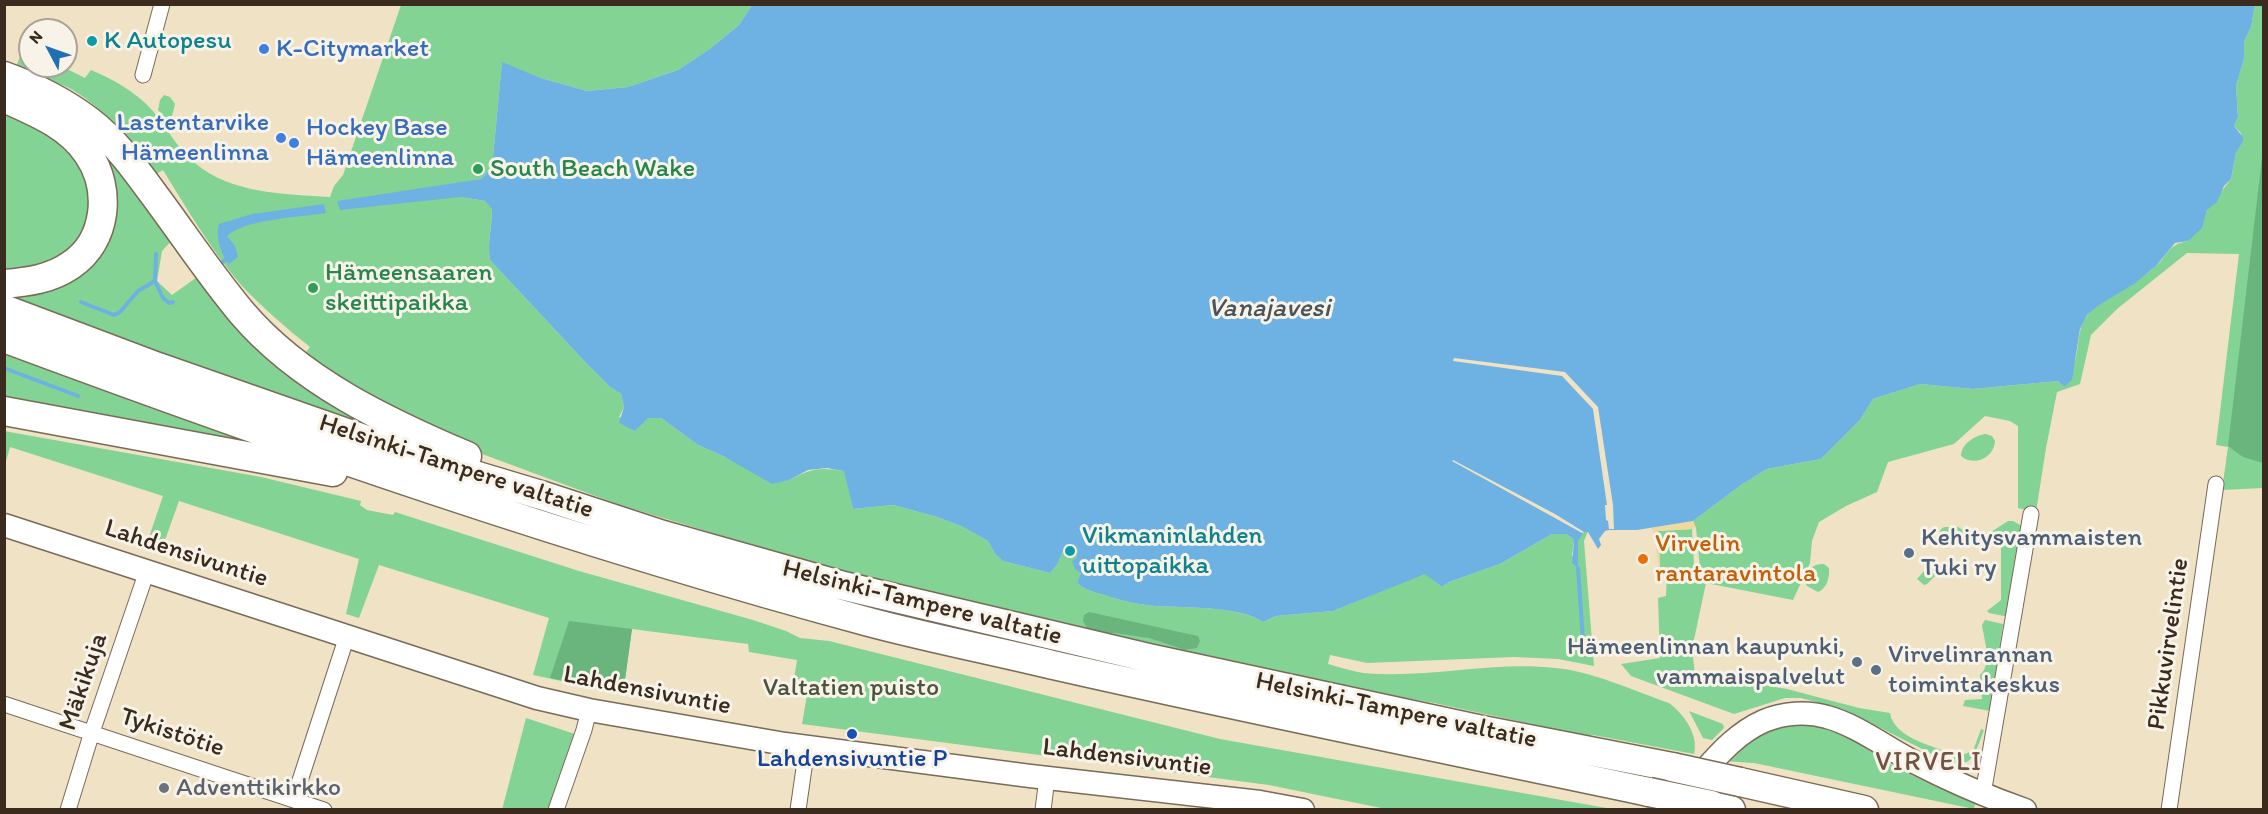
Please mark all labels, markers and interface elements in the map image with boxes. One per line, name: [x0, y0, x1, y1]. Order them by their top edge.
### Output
north arrow: [18, 18, 78, 78]
place label: K Autopesu: [104, 25, 232, 57]
text: N: [25, 27, 46, 47]
place label: K-Citymarket: [276, 33, 429, 65]
marker: K Autopesu: [85, 34, 99, 48]
marker: K-Citymarket: [257, 42, 271, 56]
place label: Lastentarvike Hämeenlinna: [116, 107, 269, 168]
place label: Hockey Base Hämeenlinna: [306, 112, 454, 174]
marker: Lastentarvike Hämeenlinna: [274, 131, 288, 145]
marker: Hockey Base Hämeenlinna: [287, 136, 301, 150]
place label: South Beach Wake: [490, 153, 695, 185]
marker: South Beach Wake: [471, 162, 485, 176]
place label: Hämeensaaren skeittipaikka: [325, 257, 492, 318]
marker: Hämeensaaren skeittipaikka: [306, 281, 320, 295]
water label: Vanajavesi: [1208, 293, 1330, 325]
street label: Helsinki-Tampere valtatie: [315, 408, 597, 526]
street label: Lahdensivuntie: [100, 513, 272, 595]
place label: Vikmaninlahden uittopaikka: [1082, 520, 1262, 582]
place label: Kehitysvammaisten Tuki ry: [1921, 522, 2142, 584]
place label: Virvelin rantaravintola: [1655, 528, 1816, 590]
marker: Vikmaninlahden uittopaikka: [1063, 544, 1077, 558]
marker: Kehitysvammaisten Tuki ry: [1902, 546, 1916, 560]
marker: Virvelin rantaravintola: [1636, 552, 1650, 566]
street label: Helsinki-Tampere valtatie: [779, 553, 1065, 653]
street label: Pikkuvirvelintie: [2141, 556, 2197, 732]
street label: Mäkikuja: [53, 629, 115, 735]
place label: Hämeenlinnan kaupunki, vammaispalvelut: [1567, 631, 1845, 692]
place label: Virvelinrannan toimintakeskus: [1888, 639, 2060, 700]
marker: Hämeenlinnan kaupunki, vammaispalvelut: [1850, 655, 1864, 669]
street label: Lahdensivuntie: [561, 659, 733, 723]
marker: Virvelinrannan toimintakeskus: [1869, 663, 1883, 677]
street label: Helsinki-Tampere valtatie: [1253, 666, 1539, 756]
park label: Valtatien puisto: [763, 672, 939, 704]
street label: Tykistötie: [116, 702, 228, 764]
marker: Lahdensivuntie P: [845, 727, 859, 741]
street label: Lahdensivuntie: [1041, 732, 1213, 784]
place label: Lahdensivuntie P: [757, 743, 947, 775]
district label: VIRVELI: [1875, 747, 1983, 779]
place label: Adventtikirkko: [176, 772, 341, 804]
marker: Adventtikirkko: [157, 781, 171, 795]

